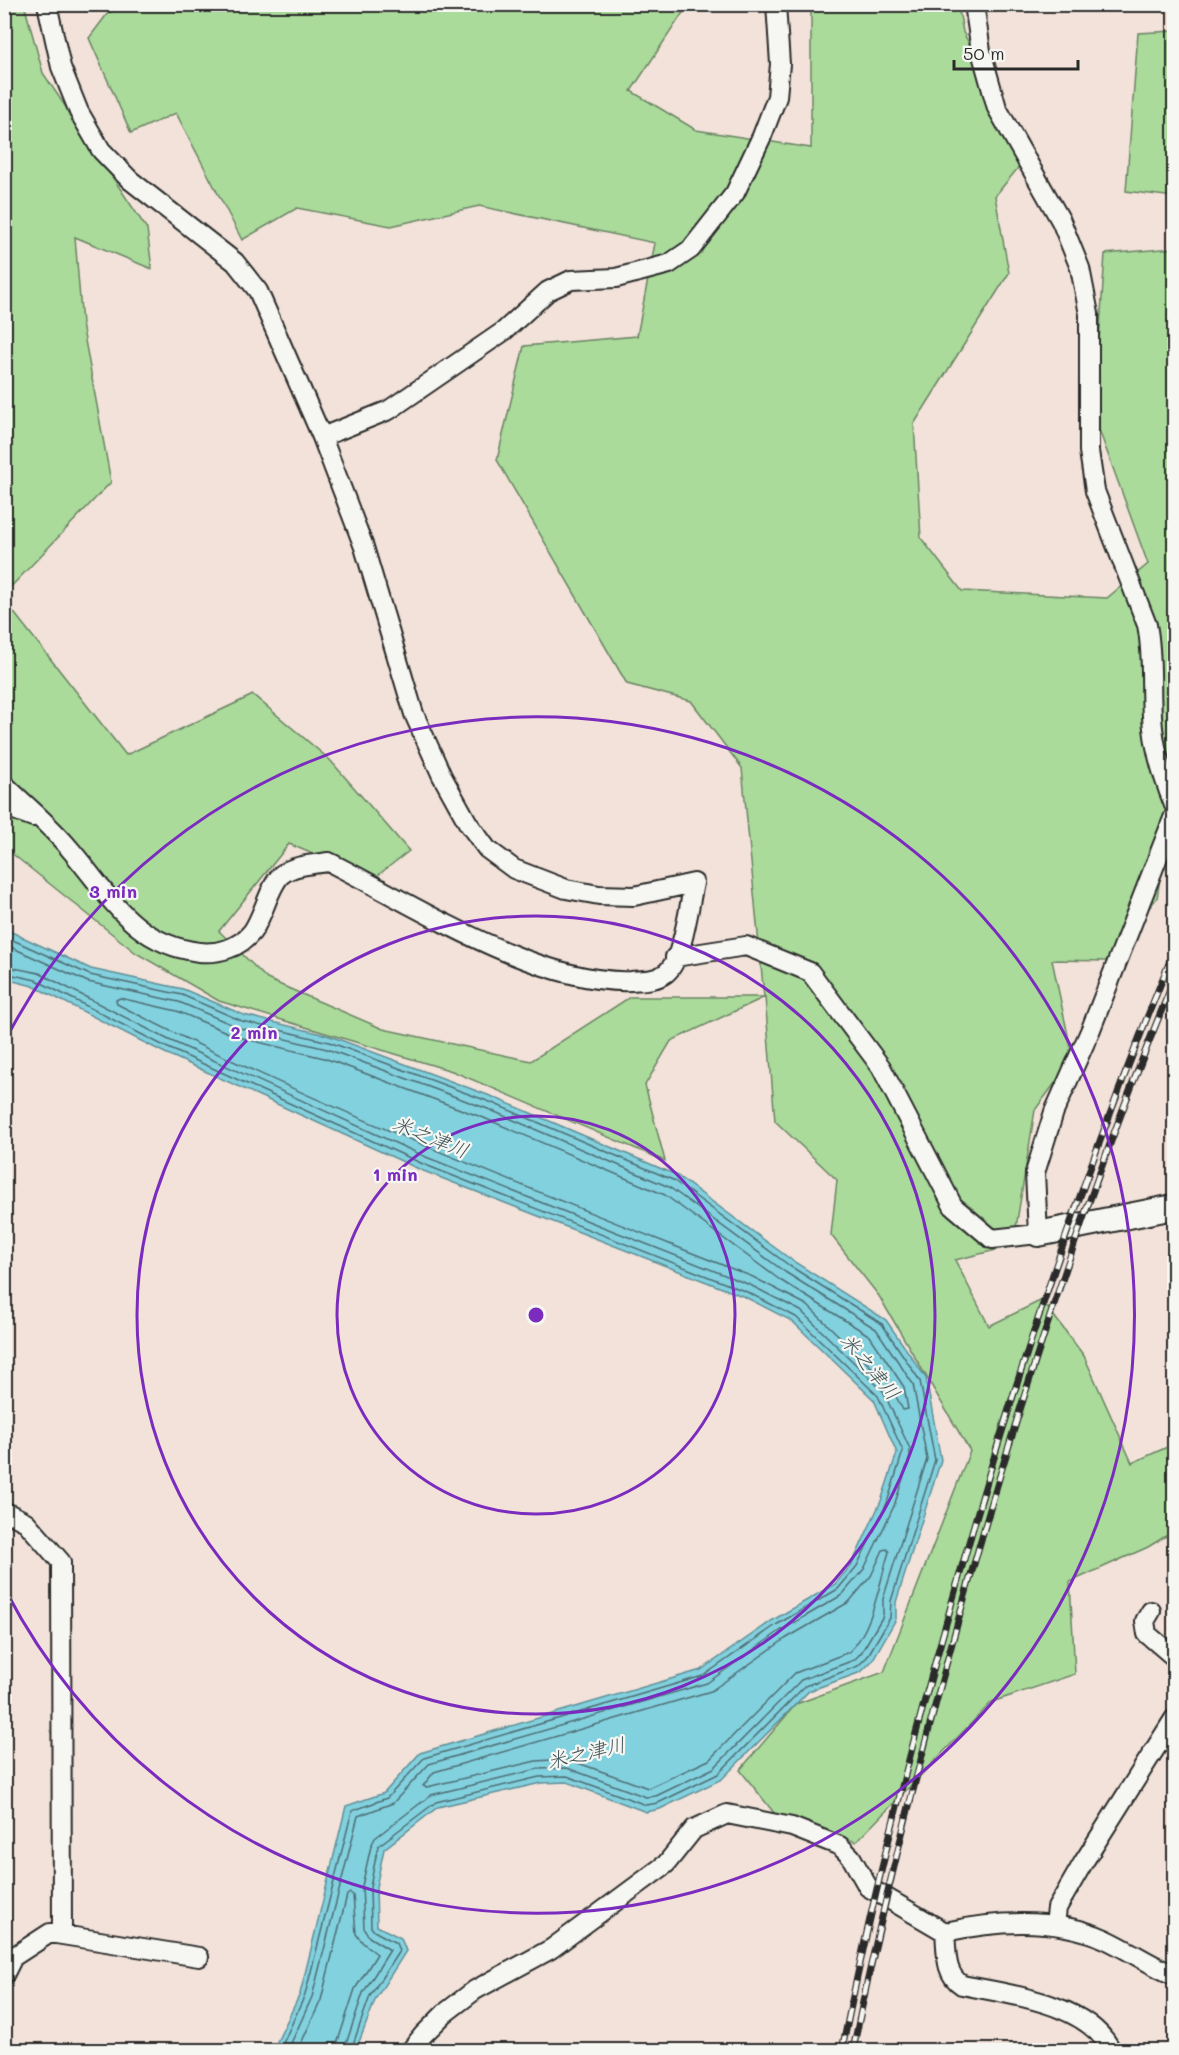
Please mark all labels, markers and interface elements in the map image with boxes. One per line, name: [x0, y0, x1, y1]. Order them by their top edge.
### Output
scale bar: [954, 33, 1078, 71]
text: 50 m: [963, 41, 1005, 65]
text: 3 min: [89, 879, 137, 903]
text: 2 min: [230, 1020, 278, 1044]
water label: 米之津川: [389, 1109, 473, 1163]
text: 1 min: [372, 1162, 418, 1186]
centre of rings: [526, 1305, 546, 1325]
water label: 米之津川: [835, 1327, 907, 1405]
water label: 米之津川: [544, 1730, 628, 1774]

